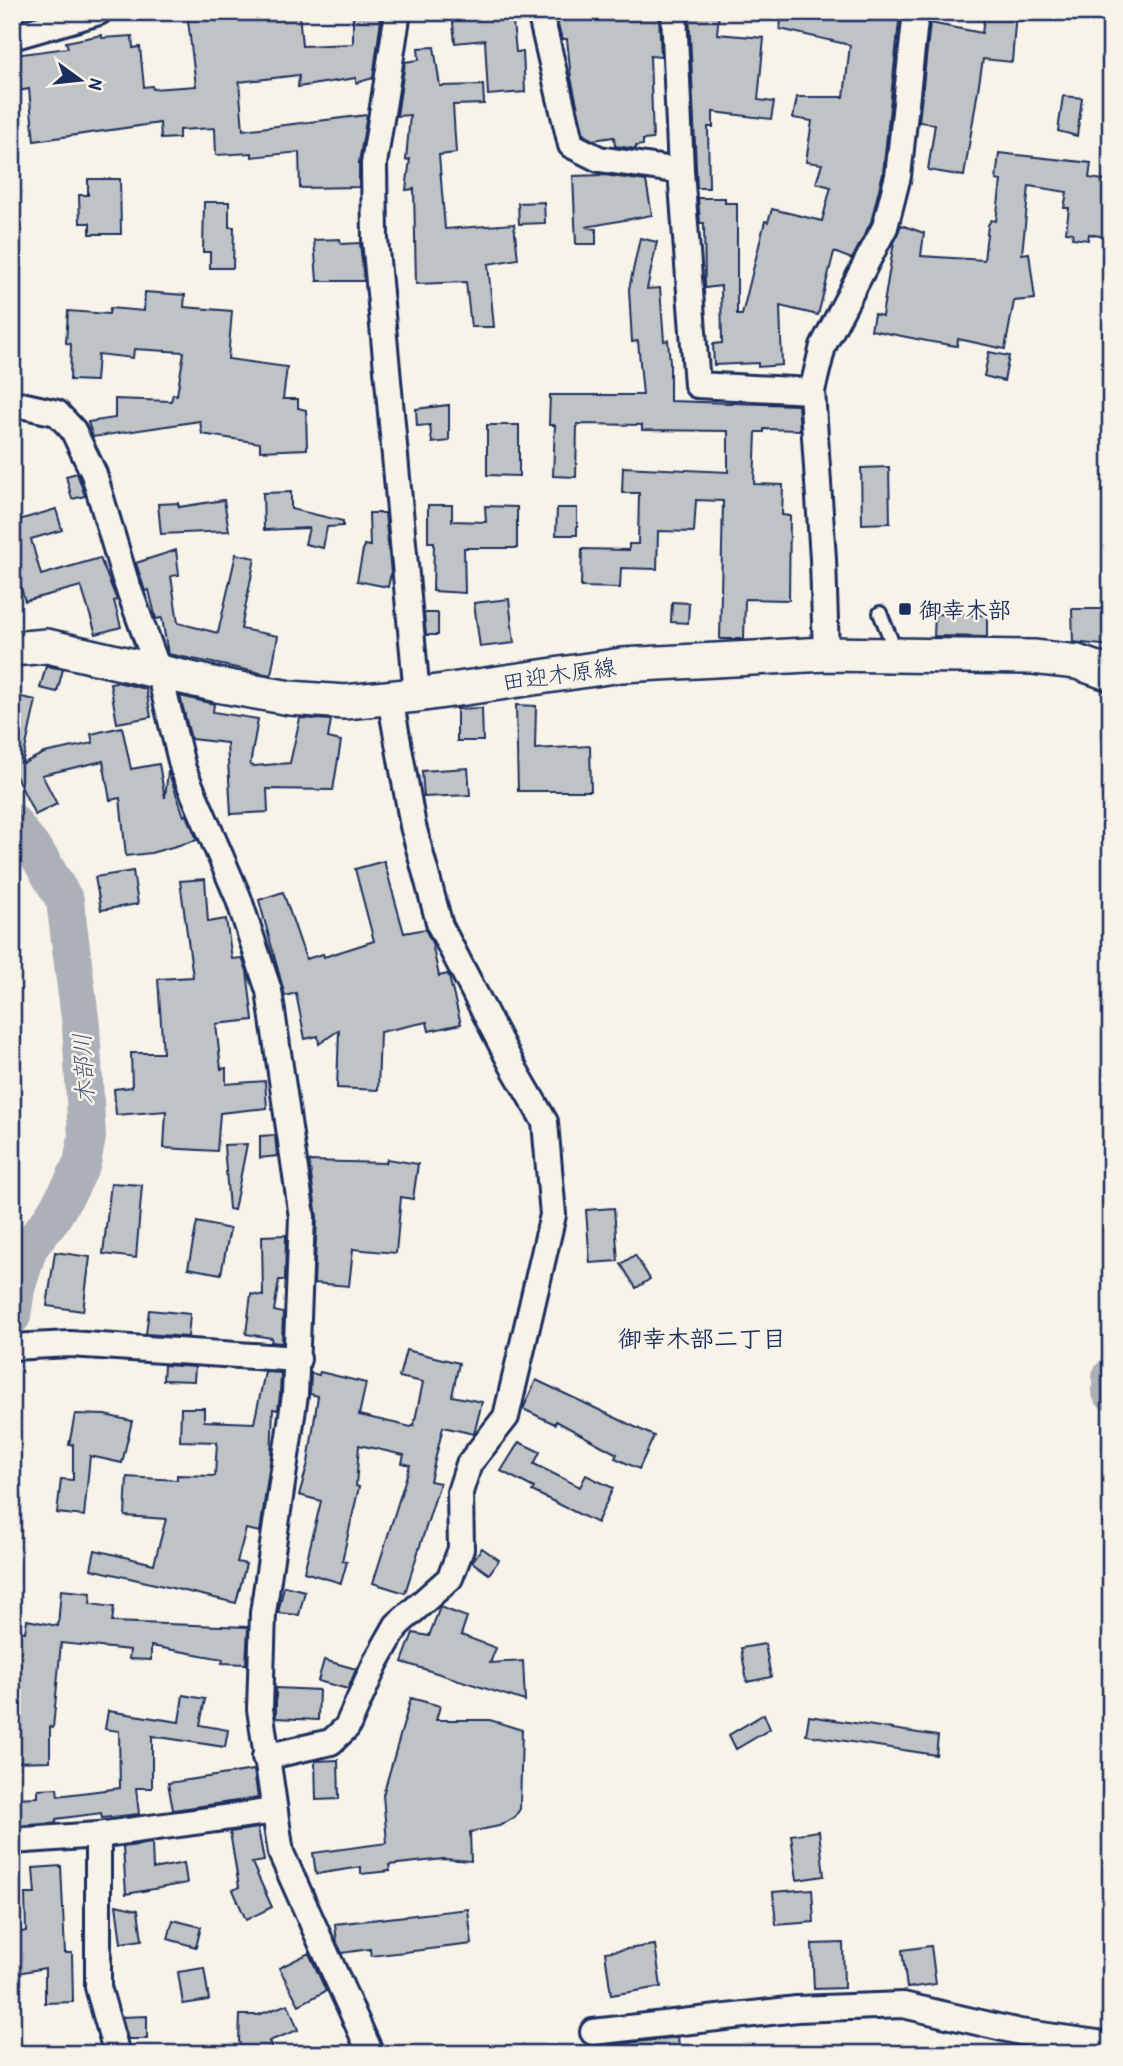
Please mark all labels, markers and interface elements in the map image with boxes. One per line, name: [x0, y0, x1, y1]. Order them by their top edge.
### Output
north arrow: [46, 46, 116, 116]
text: N: [83, 76, 110, 93]
place label: 御幸木部: [919, 594, 1011, 625]
marker: 御幸木部: [897, 601, 913, 617]
street label: 田迎木原線: [500, 651, 618, 697]
water label: 木部川: [65, 1032, 101, 1106]
district label: 御幸木部二丁目: [618, 1322, 786, 1354]

